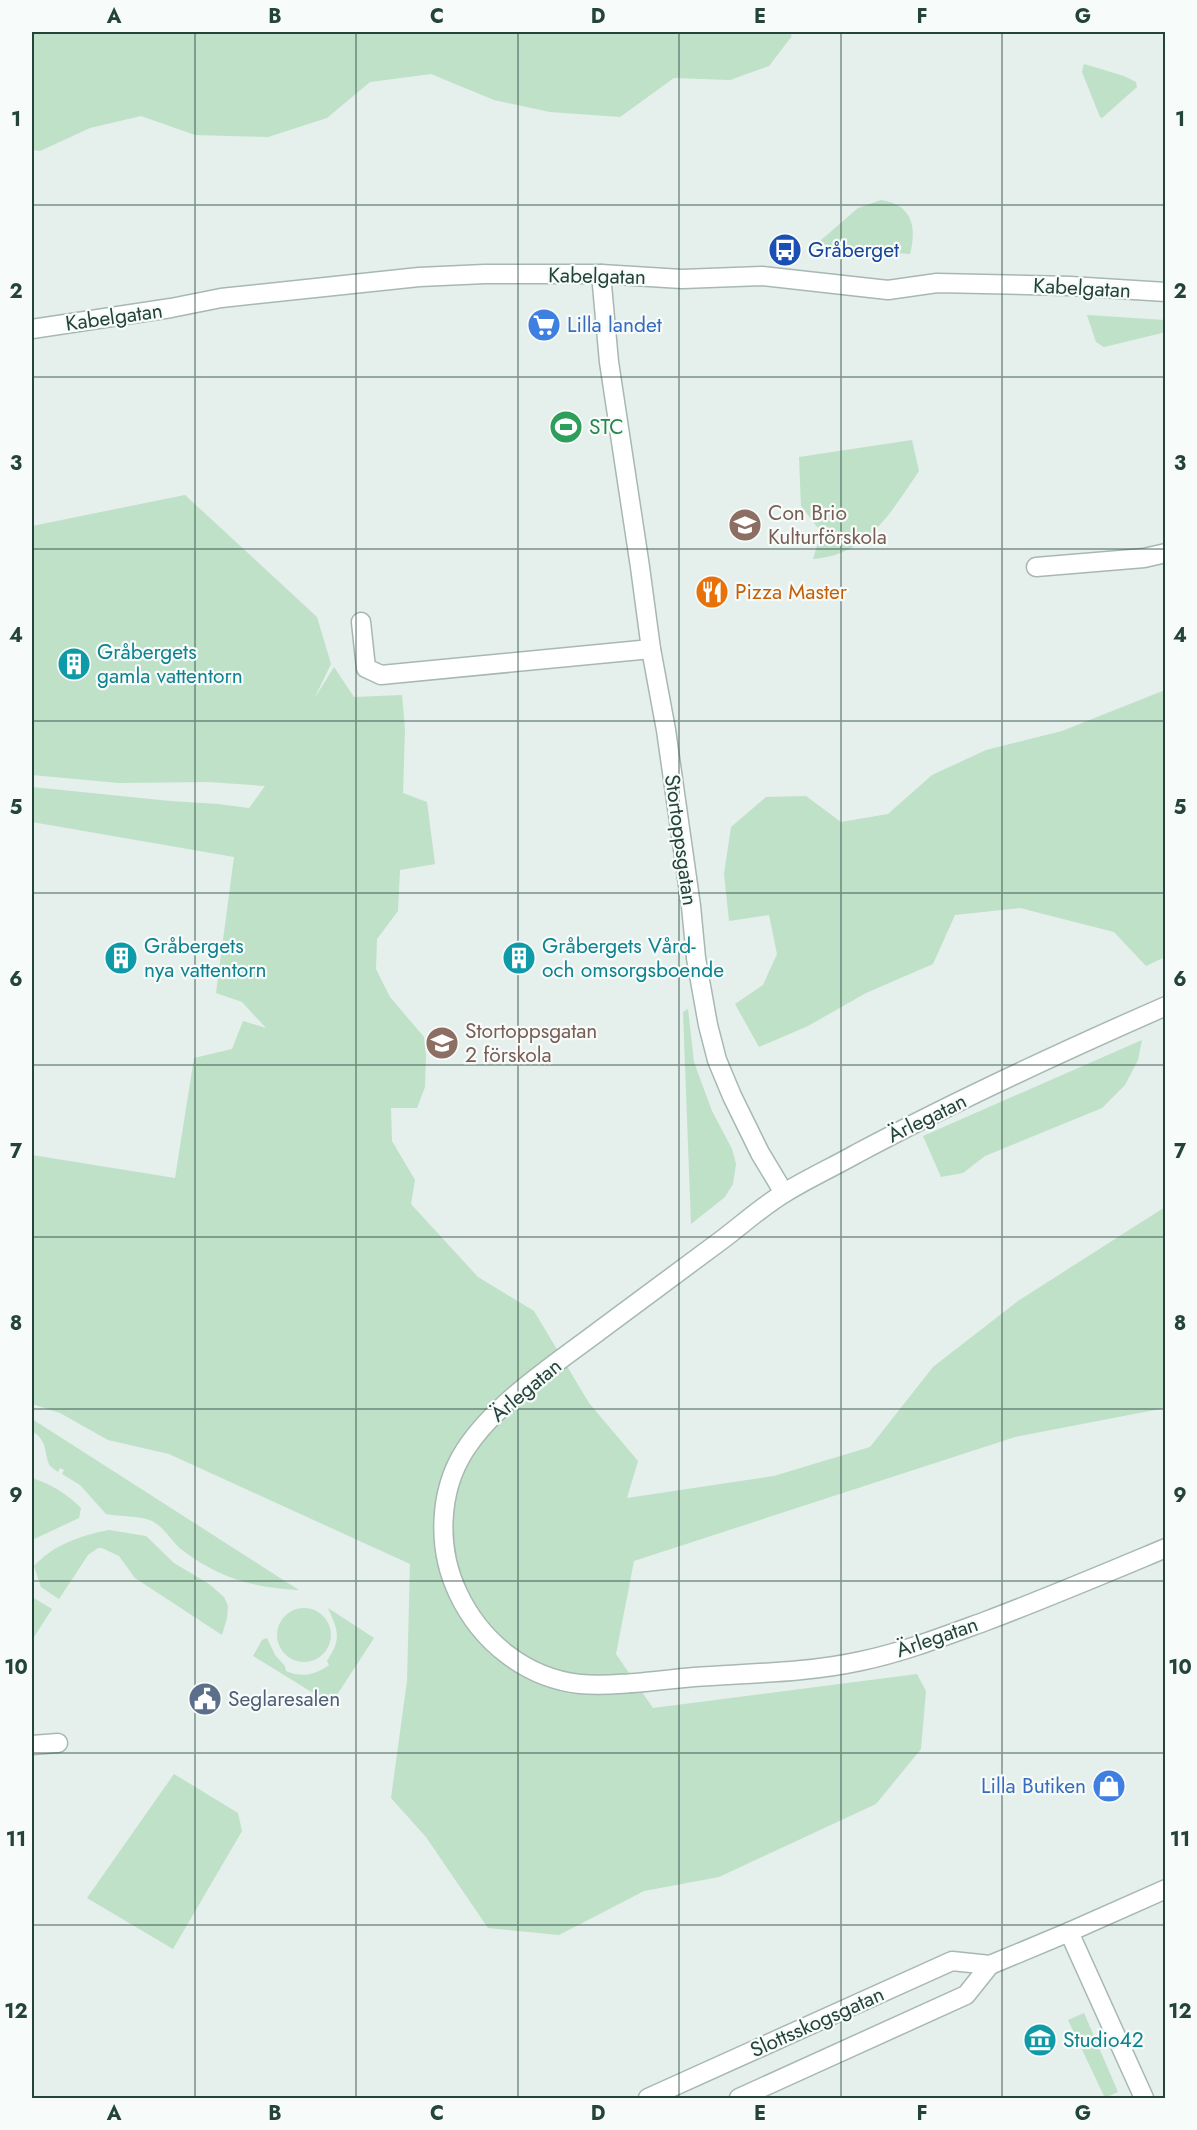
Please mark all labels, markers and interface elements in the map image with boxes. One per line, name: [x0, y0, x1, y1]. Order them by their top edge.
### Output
text: A: [106, 2, 122, 31]
text: B: [268, 2, 282, 31]
text: C: [430, 2, 444, 31]
text: D: [591, 2, 605, 31]
text: E: [754, 2, 766, 31]
text: F: [916, 2, 928, 31]
text: G: [1075, 2, 1091, 31]
text: 1: [11, 105, 21, 134]
text: 1: [1175, 105, 1185, 134]
bus stop icon: Gråberget: [767, 232, 803, 268]
place label: Gråberget: [808, 235, 899, 265]
street label: Kabelgatan: [548, 260, 646, 292]
street label: Kabelgatan: [1032, 270, 1132, 306]
text: 2: [9, 277, 23, 306]
text: 2: [1173, 277, 1187, 306]
street label: Kabelgatan: [63, 295, 165, 339]
supermarket icon: Lilla landet: [526, 307, 562, 343]
place label: Lilla landet: [567, 310, 662, 340]
sports icon: STC: [548, 409, 584, 445]
place label: STC: [589, 412, 624, 442]
text: 3: [10, 449, 22, 478]
text: 3: [1174, 449, 1186, 478]
place label: Con Brio Kulturförskola: [768, 498, 887, 552]
school or university icon: Con Brio Kulturförskola: [727, 507, 763, 543]
restaurant icon: Pizza Master: [694, 574, 730, 610]
place label: Pizza Master: [735, 577, 848, 607]
text: 4: [9, 621, 23, 650]
text: 4: [1173, 621, 1187, 650]
place label: Gråbergets gamla vattentorn: [97, 637, 243, 691]
building icon: Gråbergets gamla vattentorn: [56, 646, 92, 682]
street label: Stortoppsgatan: [657, 772, 705, 908]
text: 5: [10, 793, 23, 822]
text: 5: [1174, 793, 1187, 822]
place label: Gråbergets nya vattentorn: [144, 931, 267, 985]
place label: Gråbergets Vård- och omsorgsboende: [542, 931, 724, 985]
building icon: Gråbergets nya vattentorn: [103, 940, 139, 976]
building icon: Gråbergets Vård- och omsorgsboende: [501, 940, 537, 976]
text: 6: [9, 965, 23, 994]
text: 6: [1173, 965, 1187, 994]
place label: Stortoppsgatan 2 förskola: [465, 1016, 597, 1070]
school or university icon: Stortoppsgatan 2 förskola: [424, 1025, 460, 1061]
street label: Ärlegatan: [882, 1086, 972, 1150]
text: 7: [10, 1137, 23, 1166]
text: 7: [1174, 1137, 1187, 1166]
text: 8: [10, 1309, 22, 1338]
text: 8: [1174, 1309, 1186, 1338]
street label: Ärlegatan: [484, 1351, 568, 1429]
text: 9: [9, 1481, 23, 1510]
text: 9: [1173, 1481, 1187, 1510]
street label: Ärlegatan: [892, 1609, 982, 1665]
text: 10: [4, 1653, 28, 1682]
text: 10: [1168, 1653, 1192, 1682]
public building icon: Seglaresalen: [187, 1681, 223, 1717]
place label: Seglaresalen: [228, 1684, 340, 1714]
shop icon: Lilla Butiken: [1091, 1768, 1127, 1804]
place label: Lilla Butiken: [981, 1771, 1086, 1801]
text: 11: [6, 1825, 26, 1854]
text: 11: [1170, 1825, 1190, 1854]
street label: Slottsskogsgatan: [745, 1979, 889, 2065]
text: 12: [4, 1997, 28, 2026]
text: 12: [1168, 1997, 1192, 2026]
museum icon: Studio42: [1022, 2022, 1058, 2058]
place label: Studio42: [1063, 2025, 1144, 2055]
text: A: [106, 2099, 122, 2128]
text: B: [268, 2099, 282, 2128]
text: C: [430, 2099, 444, 2128]
text: D: [591, 2099, 605, 2128]
text: E: [754, 2099, 766, 2128]
text: F: [916, 2099, 928, 2128]
text: G: [1075, 2099, 1091, 2128]

